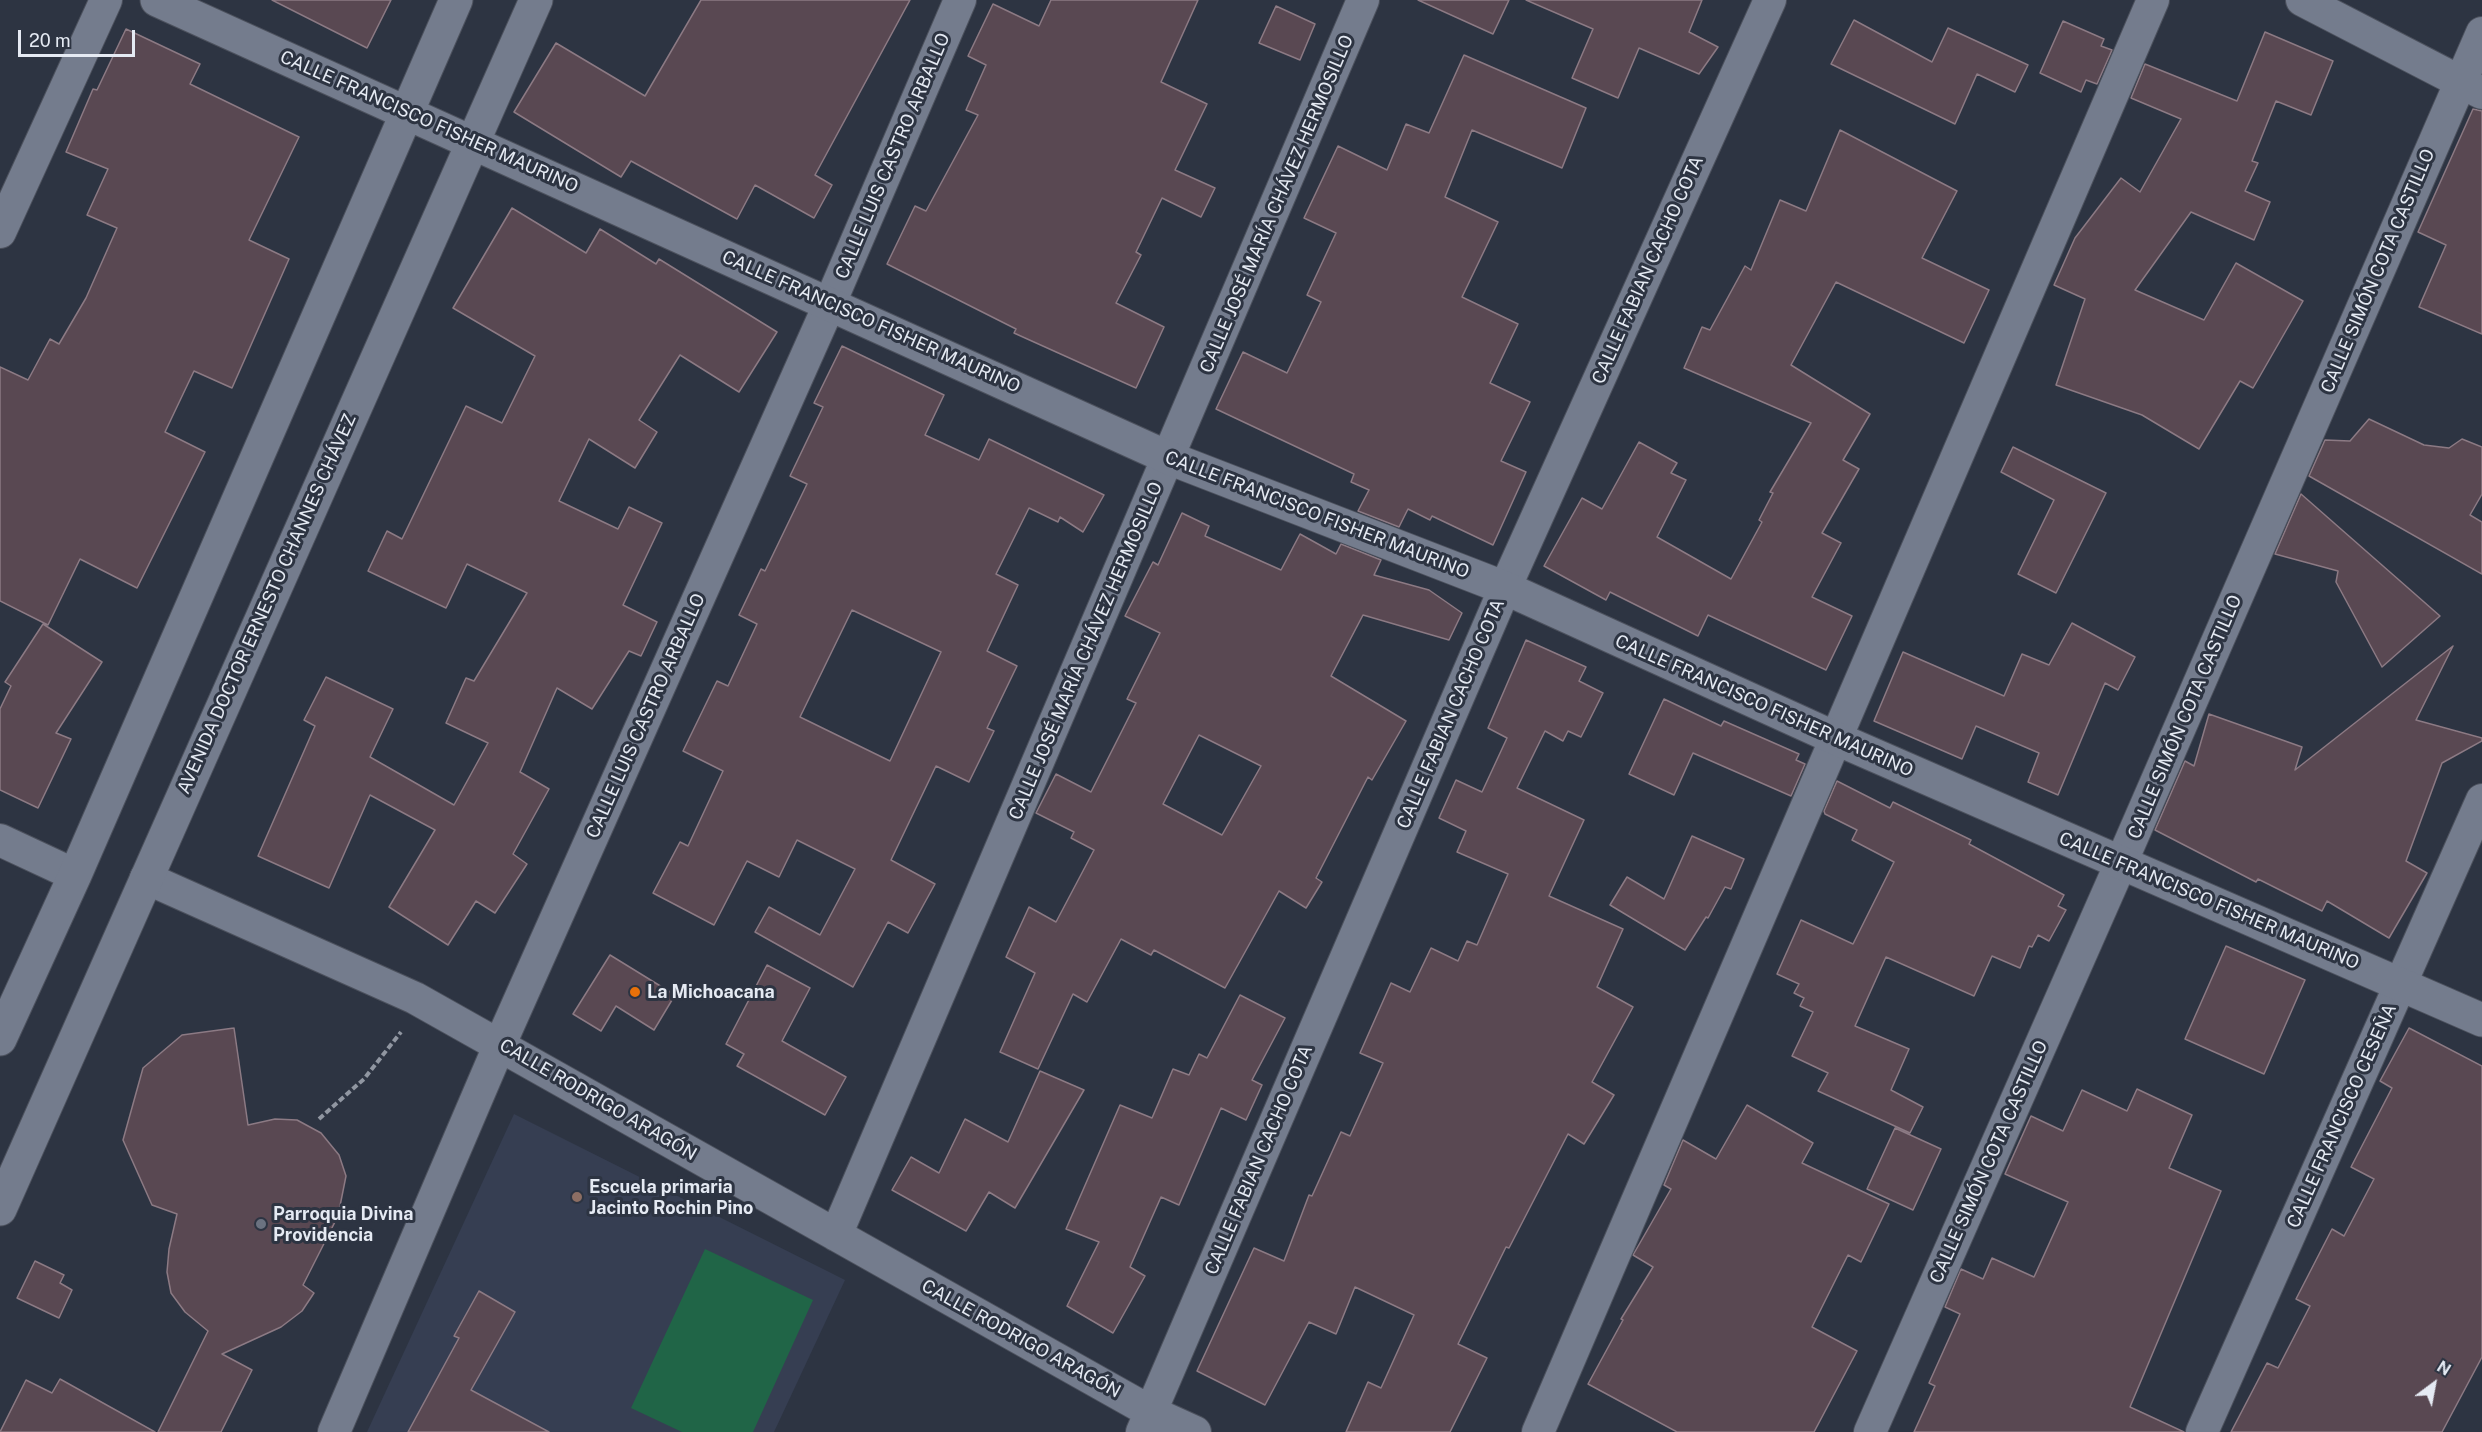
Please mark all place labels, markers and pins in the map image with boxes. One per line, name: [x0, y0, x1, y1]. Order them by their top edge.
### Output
place label: La Michoacana: [647, 981, 775, 1003]
marker: La Michoacana: [628, 985, 642, 999]
place label: Escuela primaria Jacinto Rochin Pino: [589, 1176, 753, 1218]
marker: Escuela primaria Jacinto Rochin Pino: [570, 1190, 584, 1204]
place label: Parroquia Divina Providencia: [273, 1203, 413, 1246]
marker: Parroquia Divina Providencia: [254, 1217, 268, 1231]

